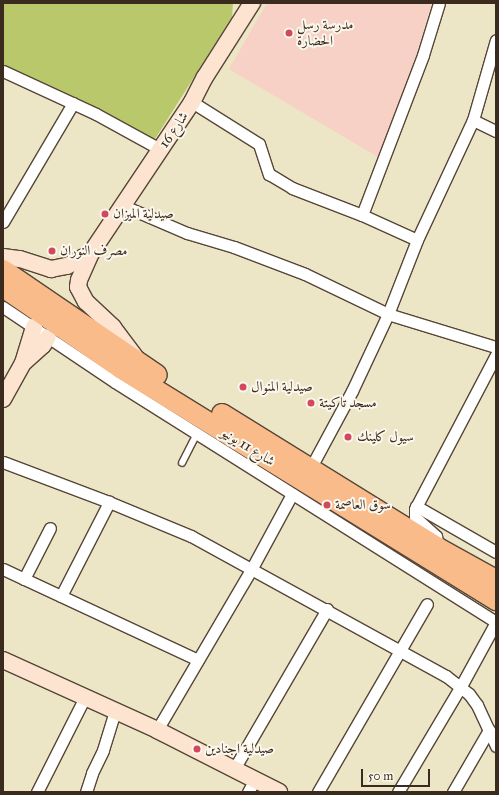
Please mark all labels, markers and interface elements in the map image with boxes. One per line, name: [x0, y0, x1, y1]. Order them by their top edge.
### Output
place label: مدرسة رسل الحضارة: [297, 17, 353, 50]
marker: مدرسة رسل الحضارة: [284, 28, 294, 38]
street label: شارع 16: [156, 109, 192, 151]
place label: صيدلية الميزان: [113, 206, 174, 222]
marker: صيدلية الميزان: [100, 209, 110, 219]
place label: مصرف النوران: [60, 243, 127, 259]
marker: مصرف النوران: [47, 246, 57, 256]
place label: صيدلية المنوال: [251, 379, 313, 395]
marker: صيدلية المنوال: [238, 382, 248, 392]
place label: مسجد تاكيتة: [319, 395, 377, 411]
marker: مسجد تاكيتة: [306, 398, 316, 408]
street label: شارع 11 يونيو: [218, 424, 278, 470]
place label: سيول كلينك: [357, 429, 414, 445]
marker: سيول كلينك: [342, 431, 354, 443]
place label: سوق العاصمة: [335, 497, 391, 513]
marker: سوق العاصمة: [322, 500, 332, 510]
place label: صيدلية اجنادين: [205, 741, 274, 757]
marker: صيدلية اجنادين: [192, 744, 202, 754]
scale bar: [363, 761, 432, 787]
text: 50 m: [368, 769, 393, 783]

